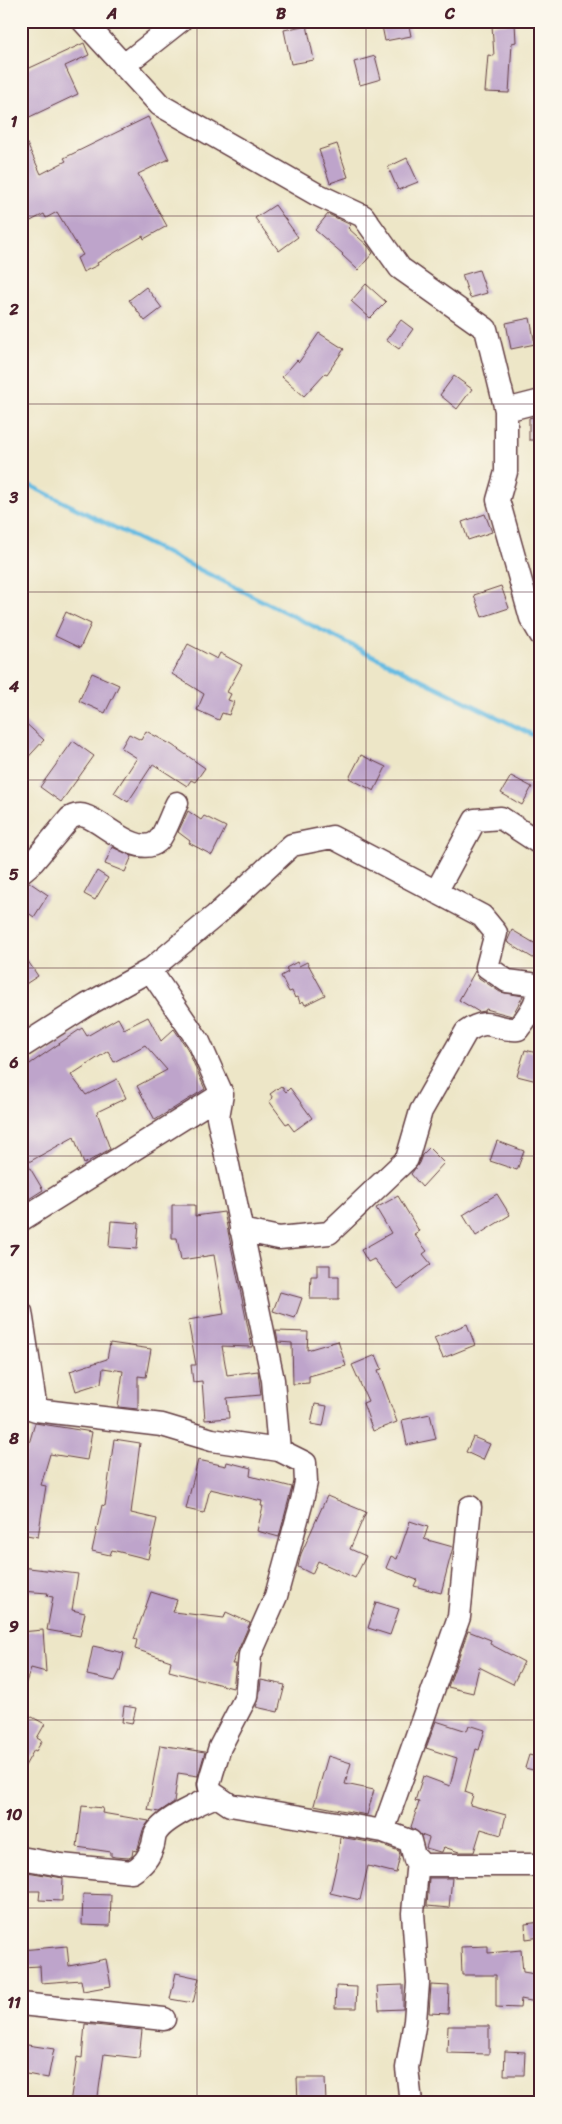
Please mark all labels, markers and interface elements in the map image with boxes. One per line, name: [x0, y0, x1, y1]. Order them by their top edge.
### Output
text: A: [106, 0, 117, 28]
text: B: [276, 0, 287, 28]
text: C: [444, 0, 456, 28]
text: 1: [11, 107, 18, 136]
text: 2: [8, 295, 19, 324]
text: 3: [9, 483, 19, 512]
text: 4: [8, 672, 19, 701]
text: 5: [9, 860, 19, 889]
text: 6: [8, 1048, 19, 1077]
text: 7: [9, 1236, 20, 1265]
text: 8: [8, 1424, 19, 1453]
text: 9: [9, 1612, 19, 1641]
text: 10: [6, 1800, 22, 1829]
text: 11: [7, 1988, 21, 2017]

